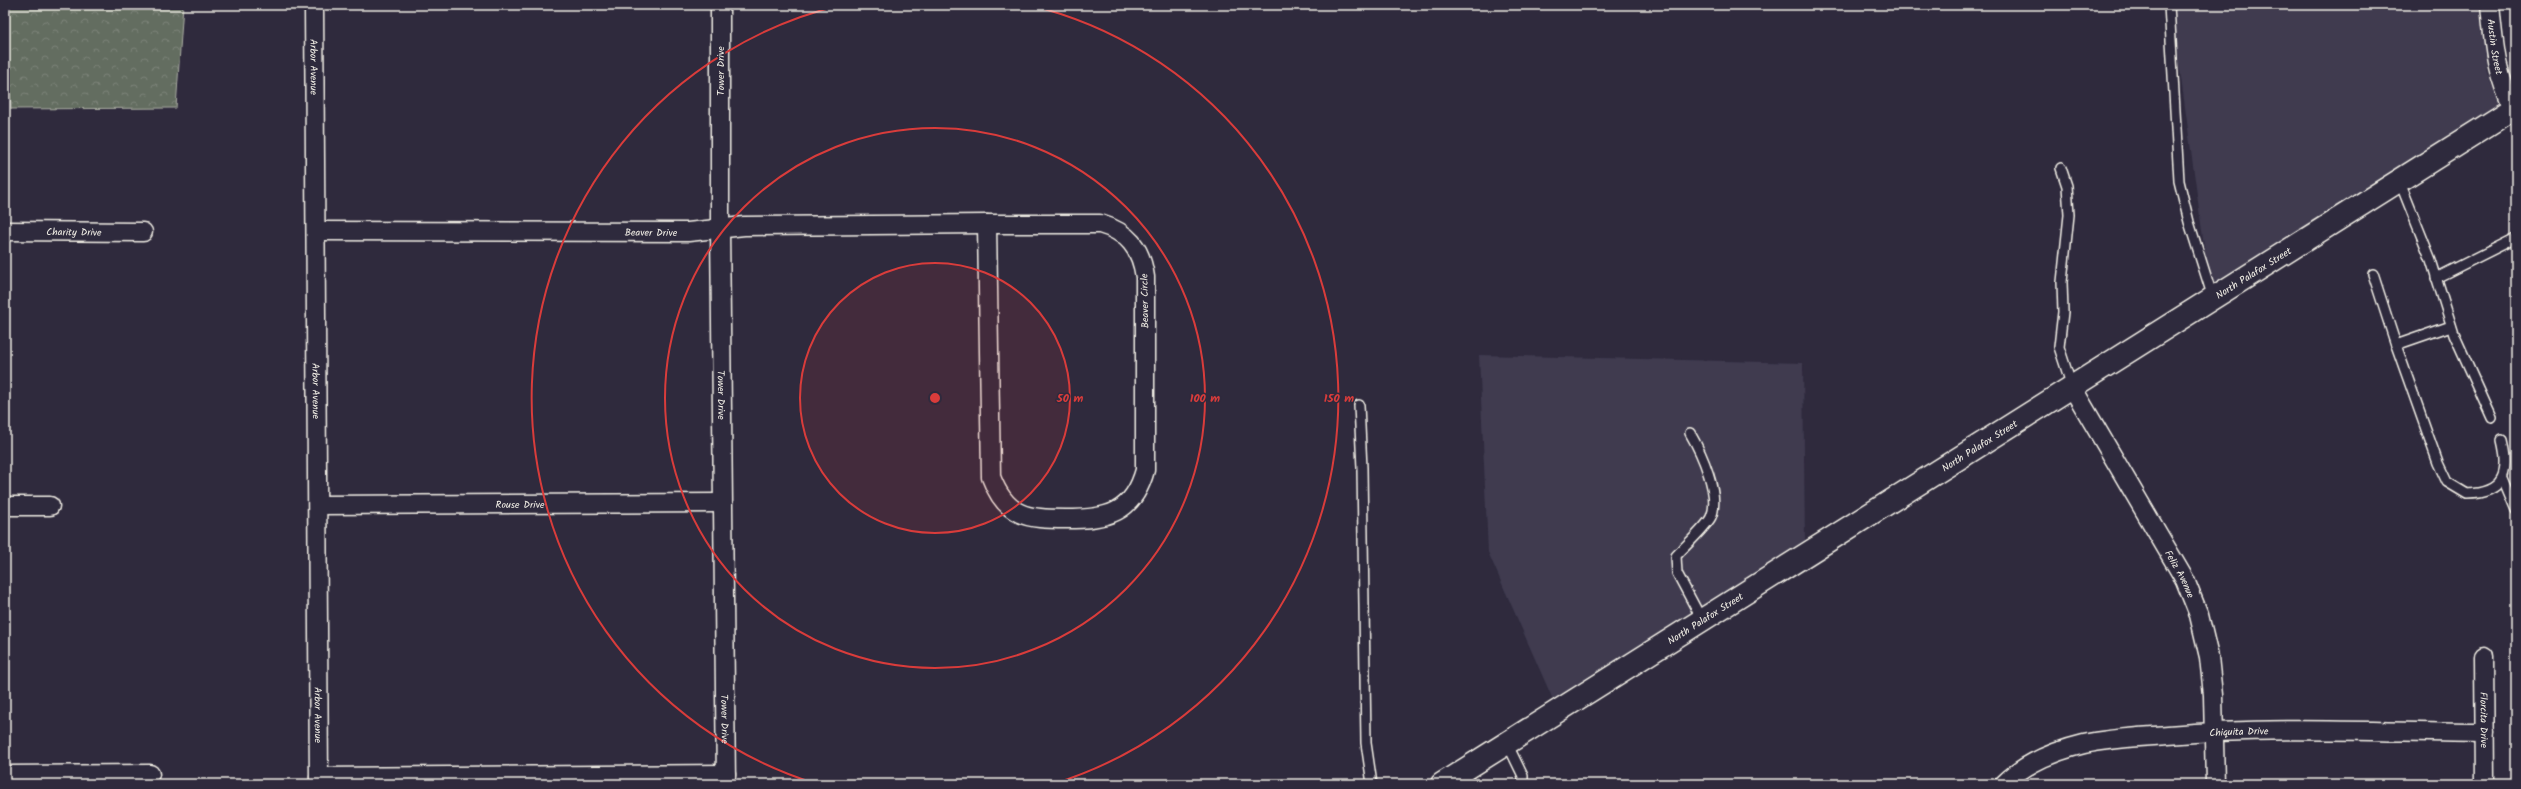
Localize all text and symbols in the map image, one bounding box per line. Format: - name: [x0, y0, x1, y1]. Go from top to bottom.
- street label: Austin Street: [2482, 18, 2507, 77]
- street label: Arbor Avenue: [305, 39, 322, 96]
- street label: Tower Drive: [713, 46, 729, 96]
- street label: Charity Drive: [46, 224, 102, 241]
- street label: Beaver Drive: [625, 225, 678, 241]
- street label: North Palafox Street: [2213, 243, 2295, 303]
- street label: Beaver Circle: [1137, 273, 1153, 328]
- street label: Arbor Avenue: [307, 363, 324, 420]
- street label: Tower Drive: [713, 370, 729, 420]
- text: 50 m: [1056, 389, 1084, 408]
- text: 100 m: [1190, 389, 1220, 408]
- text: 150 m: [1324, 389, 1354, 408]
- centre of rings: [928, 391, 942, 405]
- street label: North Palafox Street: [1939, 416, 2021, 476]
- street label: Rouse Drive: [496, 497, 545, 513]
- street label: Feliz Avenue: [2160, 547, 2199, 601]
- street label: North Palafox Street: [1664, 589, 1747, 649]
- street label: Arbor Avenue: [309, 687, 326, 744]
- street label: Florcita Drive: [2475, 692, 2492, 748]
- street label: Tower Drive: [716, 694, 733, 744]
- street label: Chiquita Drive: [2209, 723, 2269, 741]

